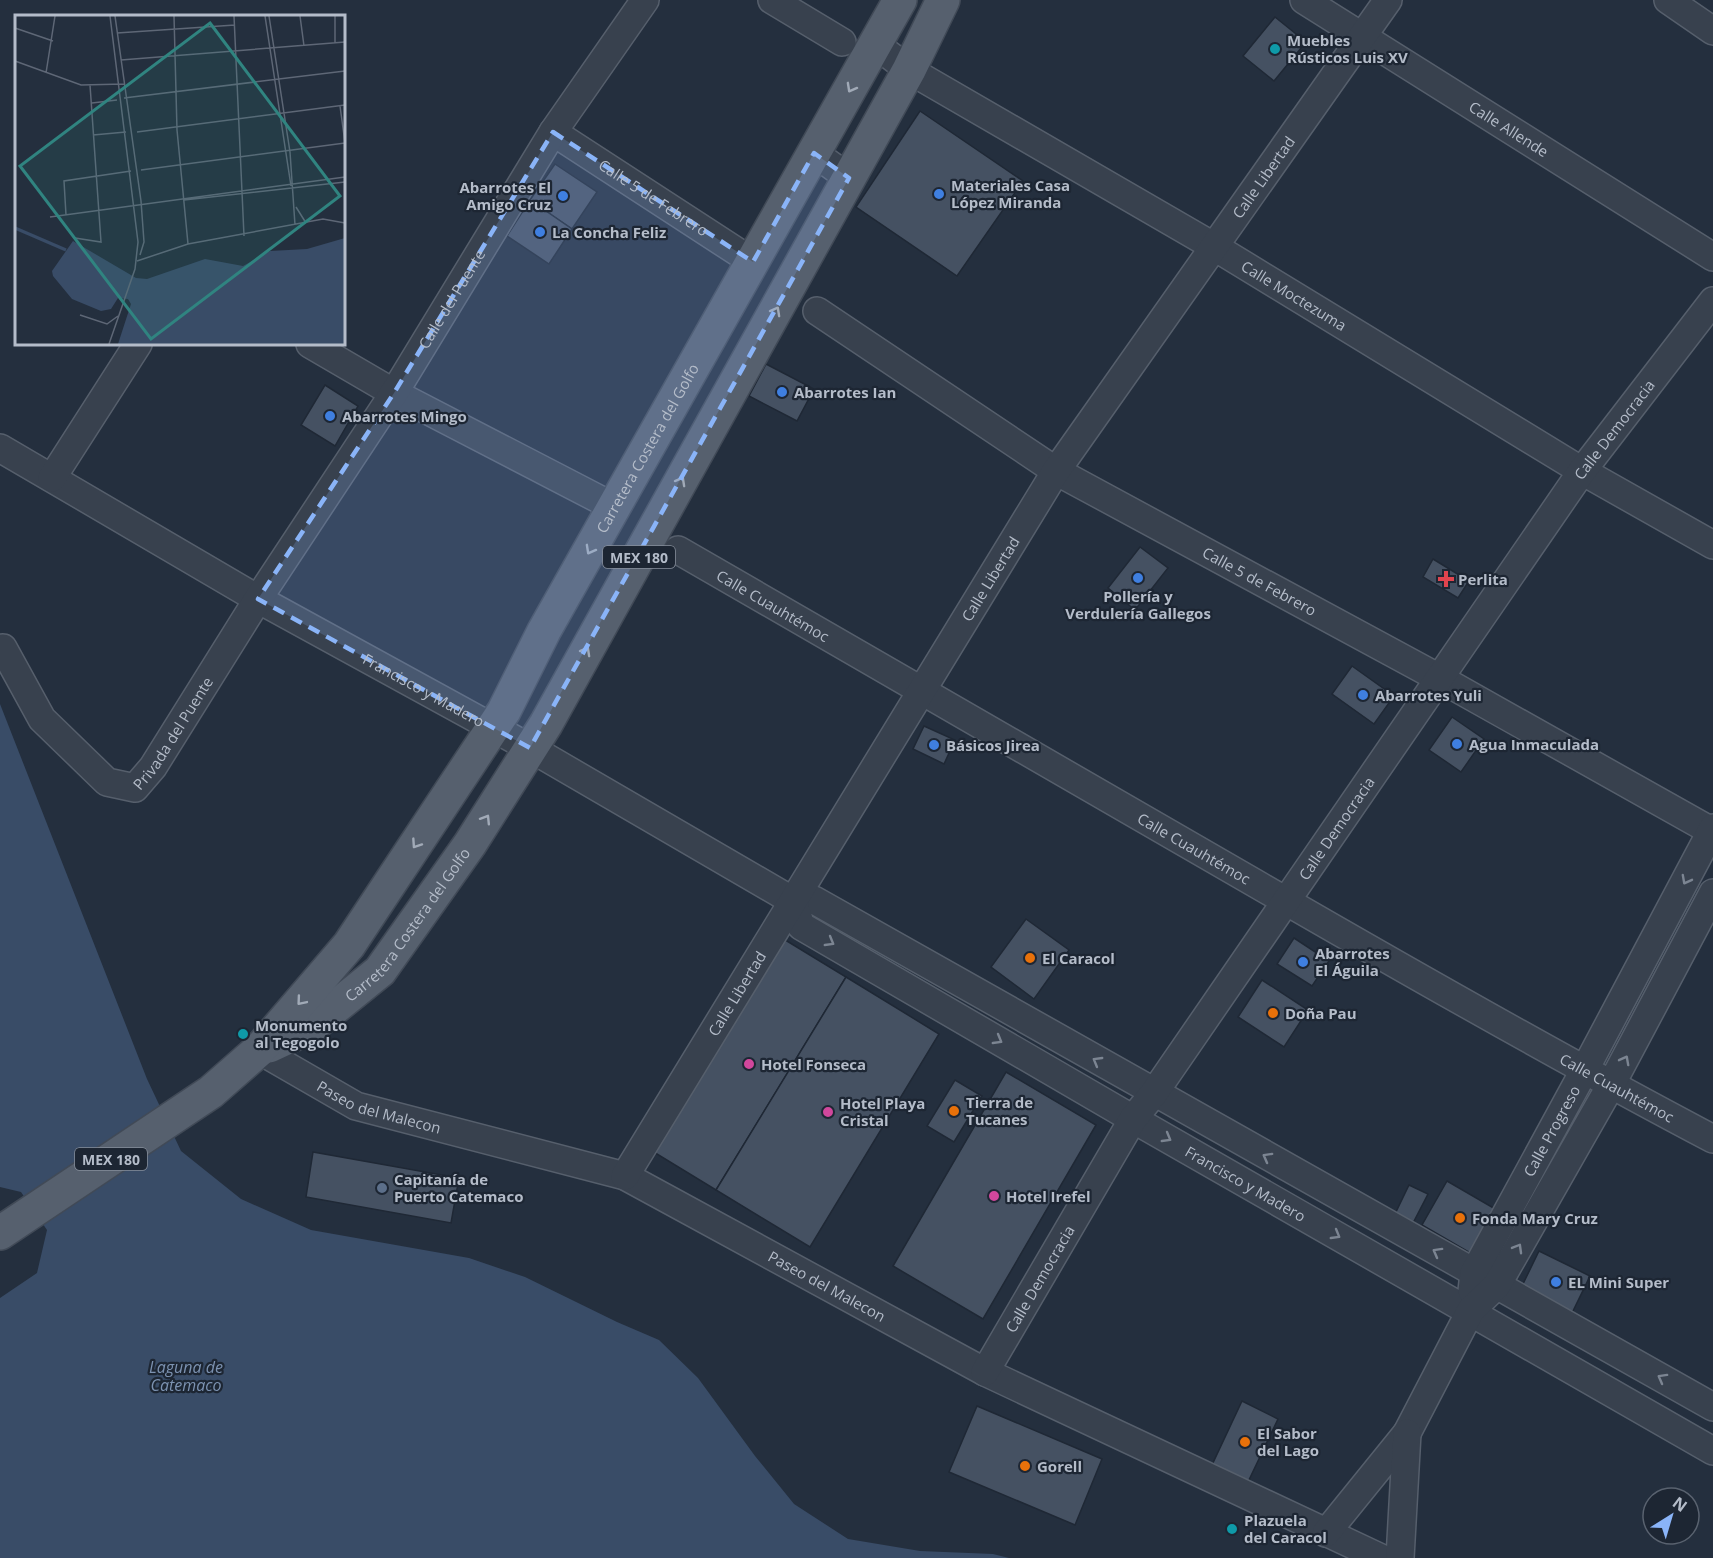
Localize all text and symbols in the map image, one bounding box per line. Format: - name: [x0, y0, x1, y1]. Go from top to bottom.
- inset map: [15, 15, 345, 345]
- place label: Muebles Rústicos Luis XV: [1287, 30, 1408, 67]
- marker: Muebles Rústicos Luis XV: [1268, 42, 1282, 56]
- one-way arrow: [847, 82, 858, 92]
- street label: Calle Allende: [1465, 96, 1552, 161]
- street label: Calle Libertad: [1227, 132, 1299, 222]
- street label: Calle 5 de Febrero: [595, 154, 712, 240]
- place label: Materiales Casa López Miranda: [951, 175, 1070, 212]
- place label: Abarrotes El Amigo Cruz: [459, 177, 551, 214]
- marker: Materiales Casa López Miranda: [932, 187, 946, 201]
- marker: Abarrotes El Amigo Cruz: [556, 189, 570, 203]
- place label: La Concha Feliz: [552, 222, 666, 242]
- marker: La Concha Feliz: [533, 225, 547, 239]
- street label: Calle del Puente: [413, 246, 489, 352]
- street label: Calle Moctezuma: [1238, 256, 1350, 335]
- one-way arrow: [769, 307, 780, 317]
- street label: Carretera Costera del Golfo: [591, 360, 703, 536]
- street label: Calle Democracia: [1569, 375, 1659, 483]
- place label: Abarrotes Ian: [794, 382, 896, 402]
- marker: Abarrotes Ian: [775, 385, 789, 399]
- place label: Abarrotes Mingo: [342, 406, 467, 426]
- marker: Abarrotes Mingo: [323, 409, 337, 423]
- one-way arrow: [674, 477, 685, 487]
- street label: Calle Libertad: [957, 533, 1024, 625]
- street label: Calle 5 de Febrero: [1199, 542, 1320, 620]
- one-way arrow: [586, 544, 597, 554]
- road number: MEX 180: [603, 546, 675, 568]
- street label: Calle Cuauhtémoc: [713, 565, 833, 646]
- place label: Perlita: [1458, 569, 1508, 589]
- marker: Pollería y Verdulería Gallegos: [1131, 571, 1145, 585]
- marker: Perlita: [1439, 572, 1453, 586]
- place label: Pollería y Verdulería Gallegos: [1065, 586, 1211, 623]
- one-way arrow: [579, 647, 590, 658]
- street label: Francisco y Madero: [359, 648, 488, 731]
- street label: Privada del Puente: [128, 673, 217, 794]
- place label: Abarrotes Yuli: [1375, 685, 1482, 705]
- marker: Abarrotes Yuli: [1356, 688, 1370, 702]
- place label: Agua Inmaculada: [1469, 734, 1599, 754]
- place label: Básicos Jirea: [946, 735, 1040, 755]
- marker: Agua Inmaculada: [1450, 737, 1464, 751]
- marker: Básicos Jirea: [927, 738, 941, 752]
- street label: Calle Democracia: [1294, 773, 1379, 884]
- street label: Calle Cuauhtémoc: [1134, 808, 1254, 888]
- one-way arrow: [479, 815, 491, 825]
- one-way arrow: [412, 837, 423, 848]
- street label: Carretera Costera del Golfo: [340, 844, 474, 1006]
- one-way arrow: [1682, 873, 1693, 884]
- one-way arrow: [824, 935, 834, 947]
- place label: Abarrotes El Águila: [1315, 943, 1390, 980]
- street label: Calle Libertad: [703, 947, 770, 1040]
- place label: El Caracol: [1042, 948, 1115, 968]
- marker: El Caracol: [1023, 951, 1037, 965]
- marker: Abarrotes El Águila: [1296, 955, 1310, 969]
- one-way arrow: [297, 994, 308, 1005]
- place label: Doña Pau: [1285, 1003, 1357, 1023]
- marker: Doña Pau: [1266, 1006, 1280, 1020]
- place label: Monumento al Tegogolo: [255, 1015, 347, 1052]
- marker: Monumento al Tegogolo: [236, 1027, 250, 1041]
- one-way arrow: [992, 1033, 1002, 1045]
- street label: Calle Cuauhtémoc: [1556, 1048, 1678, 1127]
- place label: Hotel Fonseca: [761, 1054, 866, 1074]
- one-way arrow: [1618, 1055, 1629, 1066]
- marker: Hotel Fonseca: [742, 1057, 756, 1071]
- one-way arrow: [1093, 1057, 1103, 1068]
- street label: Paseo del Malecon: [313, 1076, 443, 1138]
- street label: Calle Progreso: [1519, 1082, 1584, 1180]
- place label: Tierra de Tucanes: [966, 1092, 1033, 1129]
- place label: Hotel Playa Cristal: [840, 1093, 925, 1130]
- marker: Tierra de Tucanes: [947, 1104, 961, 1118]
- marker: Hotel Playa Cristal: [821, 1105, 835, 1119]
- one-way arrow: [1161, 1131, 1171, 1142]
- street label: Francisco y Madero: [1182, 1141, 1309, 1226]
- road number: MEX 180: [75, 1148, 147, 1170]
- one-way arrow: [1263, 1153, 1273, 1164]
- place label: Capitanía de Puerto Catemaco: [394, 1169, 523, 1206]
- marker: Capitanía de Puerto Catemaco: [375, 1181, 389, 1195]
- place label: Hotel Irefel: [1006, 1186, 1091, 1206]
- marker: Hotel Irefel: [987, 1189, 1001, 1203]
- place label: Fonda Mary Cruz: [1472, 1208, 1598, 1228]
- marker: Fonda Mary Cruz: [1453, 1211, 1467, 1225]
- street label: Calle Democracia: [1000, 1222, 1079, 1336]
- one-way arrow: [1330, 1227, 1341, 1239]
- one-way arrow: [1511, 1243, 1522, 1254]
- street label: Paseo del Malecon: [765, 1246, 889, 1326]
- one-way arrow: [1433, 1248, 1443, 1259]
- place label: EL Mini Super: [1568, 1272, 1669, 1292]
- marker: EL Mini Super: [1549, 1275, 1563, 1289]
- water label: Laguna de Catemaco: [149, 1356, 223, 1396]
- one-way arrow: [1658, 1374, 1668, 1385]
- place label: El Sabor del Lago: [1257, 1423, 1319, 1460]
- marker: El Sabor del Lago: [1238, 1435, 1252, 1449]
- place label: Gorell: [1037, 1456, 1082, 1476]
- marker: Gorell: [1018, 1459, 1032, 1473]
- north arrow: [1641, 1486, 1701, 1546]
- text: N: [1668, 1491, 1692, 1517]
- place label: Plazuela del Caracol: [1244, 1510, 1327, 1547]
- marker: Plazuela del Caracol: [1225, 1522, 1239, 1536]

